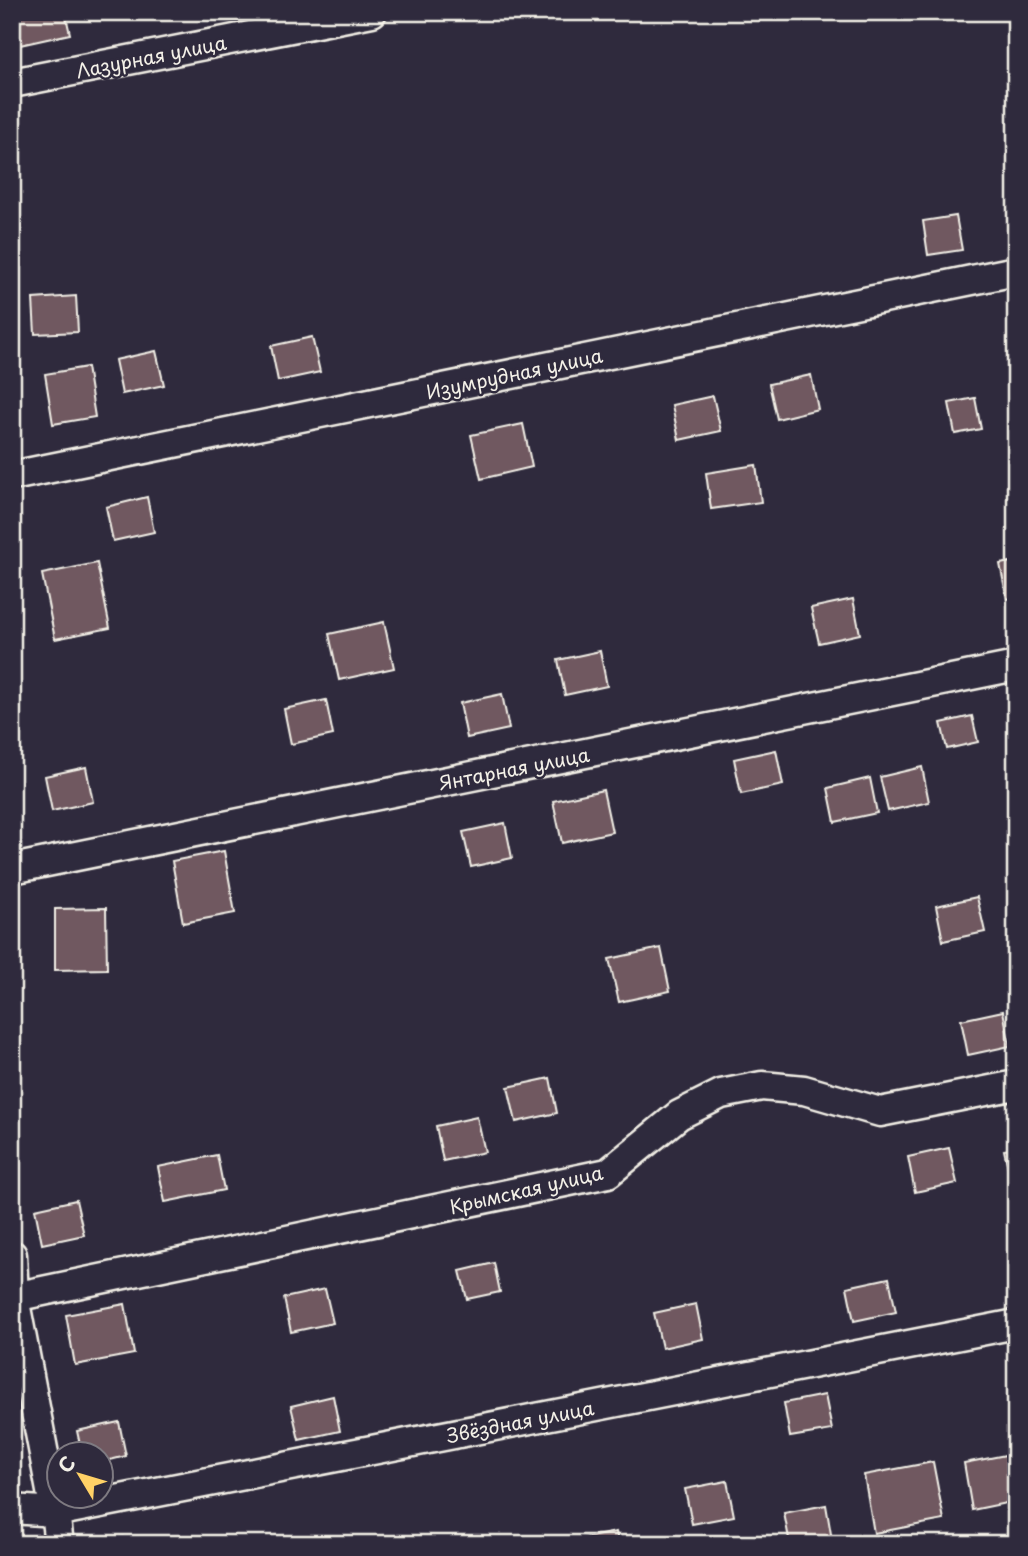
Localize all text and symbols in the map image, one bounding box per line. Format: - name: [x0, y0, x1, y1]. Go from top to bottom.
- street label: Лазурная улица: [73, 28, 229, 84]
- street label: Изумрудная улица: [423, 341, 605, 405]
- street label: Янтарная улица: [436, 740, 592, 796]
- street label: Крымская улица: [446, 1158, 606, 1220]
- street label: Звёздная улица: [444, 1393, 596, 1449]
- north arrow: [46, 1440, 116, 1510]
- text: С: [50, 1450, 81, 1478]

